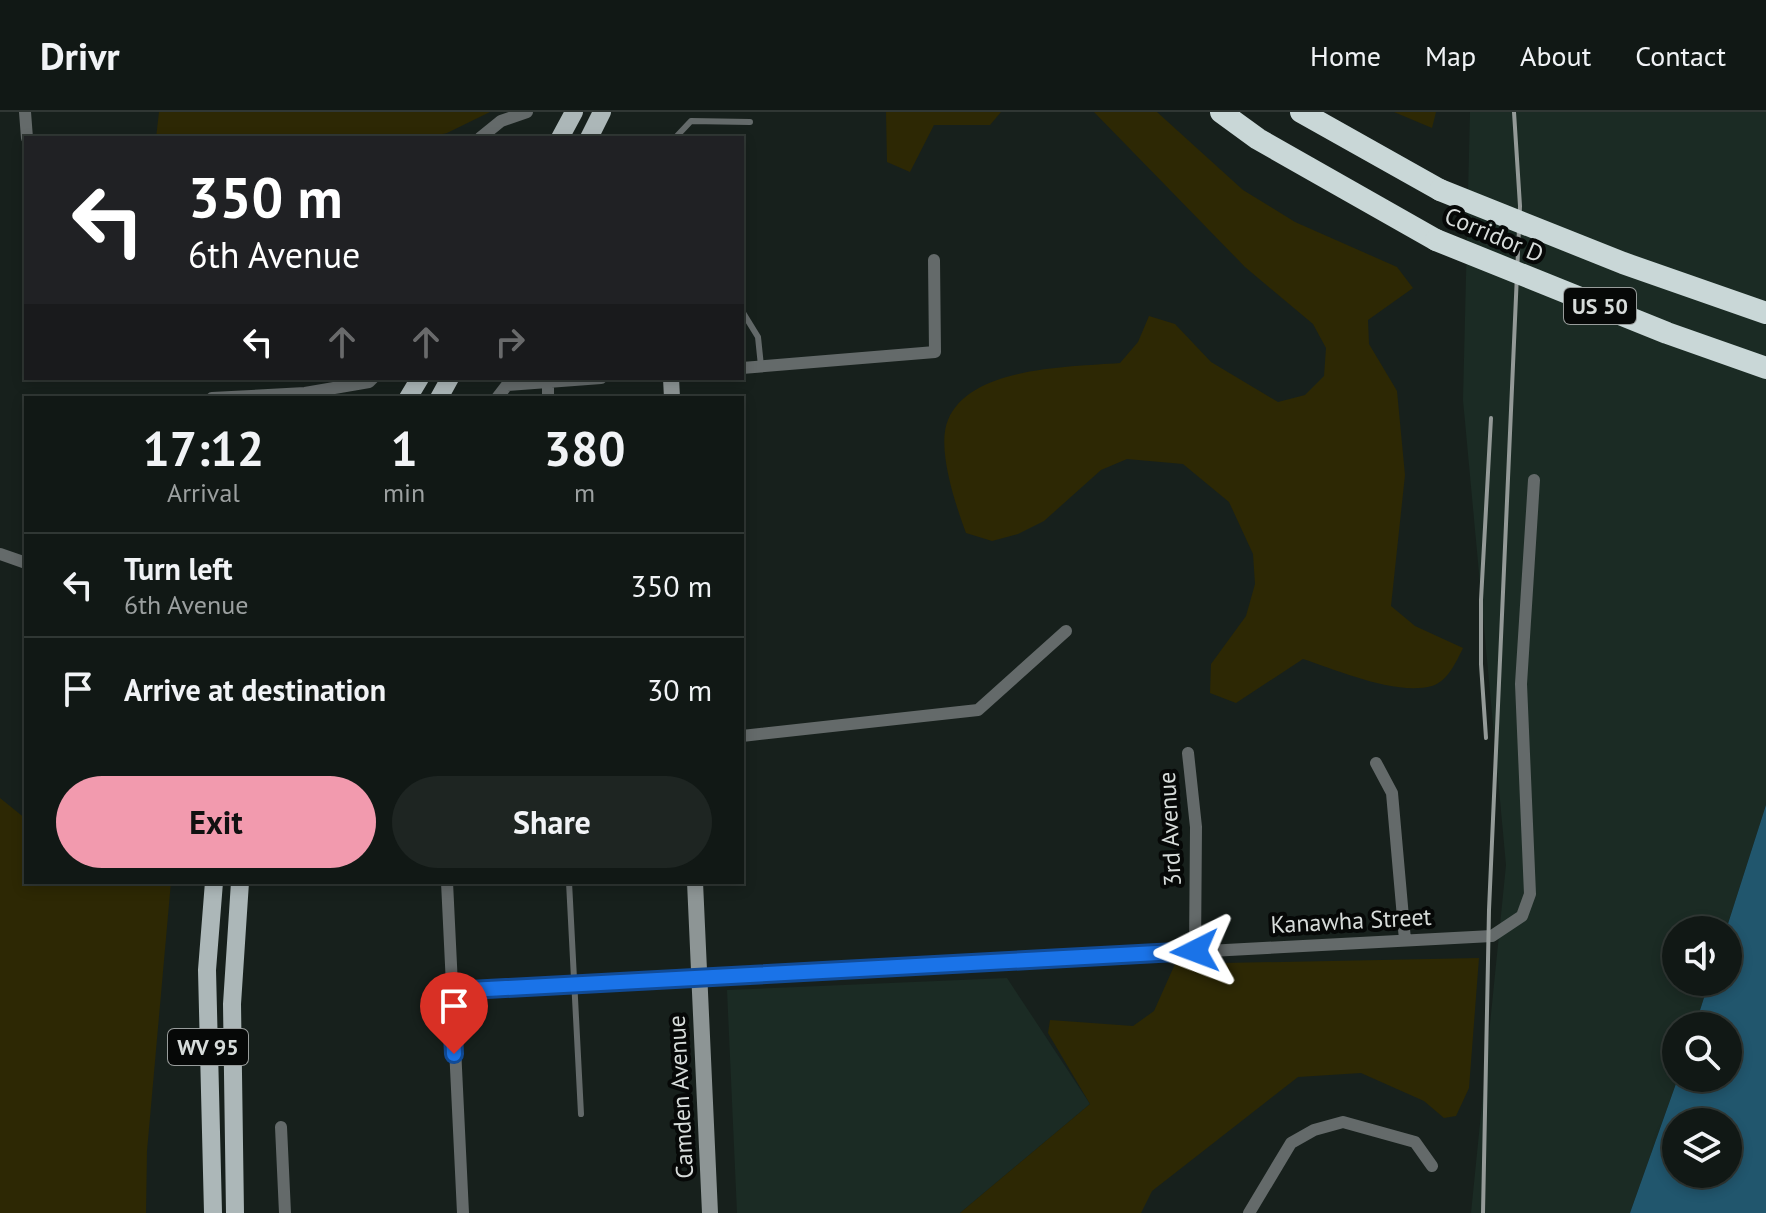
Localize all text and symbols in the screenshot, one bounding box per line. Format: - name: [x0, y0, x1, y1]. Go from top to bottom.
- text: Drivr: [40, 31, 120, 80]
- text: Home: [1310, 37, 1381, 74]
- text: Map: [1425, 37, 1476, 74]
- text: About: [1520, 37, 1591, 74]
- text: Contact: [1635, 37, 1726, 74]
- text: 350 m: [188, 161, 343, 233]
- icon: left: [56, 168, 160, 272]
- street label: Corridor D: [1440, 200, 1548, 269]
- text: 6th Avenue: [188, 231, 360, 278]
- road number: US 50: [1564, 288, 1636, 324]
- icon: left: [236, 320, 280, 364]
- icon: ahead: [320, 320, 364, 364]
- icon: ahead: [404, 320, 448, 364]
- icon: right: [488, 320, 532, 364]
- text: 17:12: [143, 417, 264, 479]
- text: 1: [390, 417, 418, 479]
- text: 380: [544, 417, 625, 479]
- text: Arrival: [167, 476, 240, 509]
- text: min: [383, 476, 425, 509]
- text: m: [574, 476, 595, 509]
- text: Turn left: [124, 549, 232, 588]
- icon: left: [56, 563, 100, 607]
- text: 350 m: [631, 566, 712, 605]
- text: 6th Avenue: [124, 588, 249, 621]
- icon: arrive: [56, 667, 100, 711]
- text: Arrive at destination: [124, 670, 386, 709]
- text: 30 m: [647, 670, 712, 709]
- street label: 3rd Avenue: [1151, 771, 1188, 887]
- button: Exit: [56, 776, 376, 868]
- button: Share: [392, 776, 712, 868]
- street label: Kanawha Street: [1270, 901, 1432, 940]
- position arrow: [1153, 909, 1237, 993]
- map controls: [1662, 916, 1742, 1188]
- button: sound: [1662, 916, 1742, 996]
- pin: [420, 972, 488, 1054]
- icon: arrive: [432, 984, 476, 1028]
- button: search: [1662, 1012, 1742, 1092]
- street label: Camden Avenue: [661, 1015, 700, 1179]
- road number: WV 95: [168, 1029, 248, 1065]
- button: layers: [1662, 1108, 1742, 1188]

